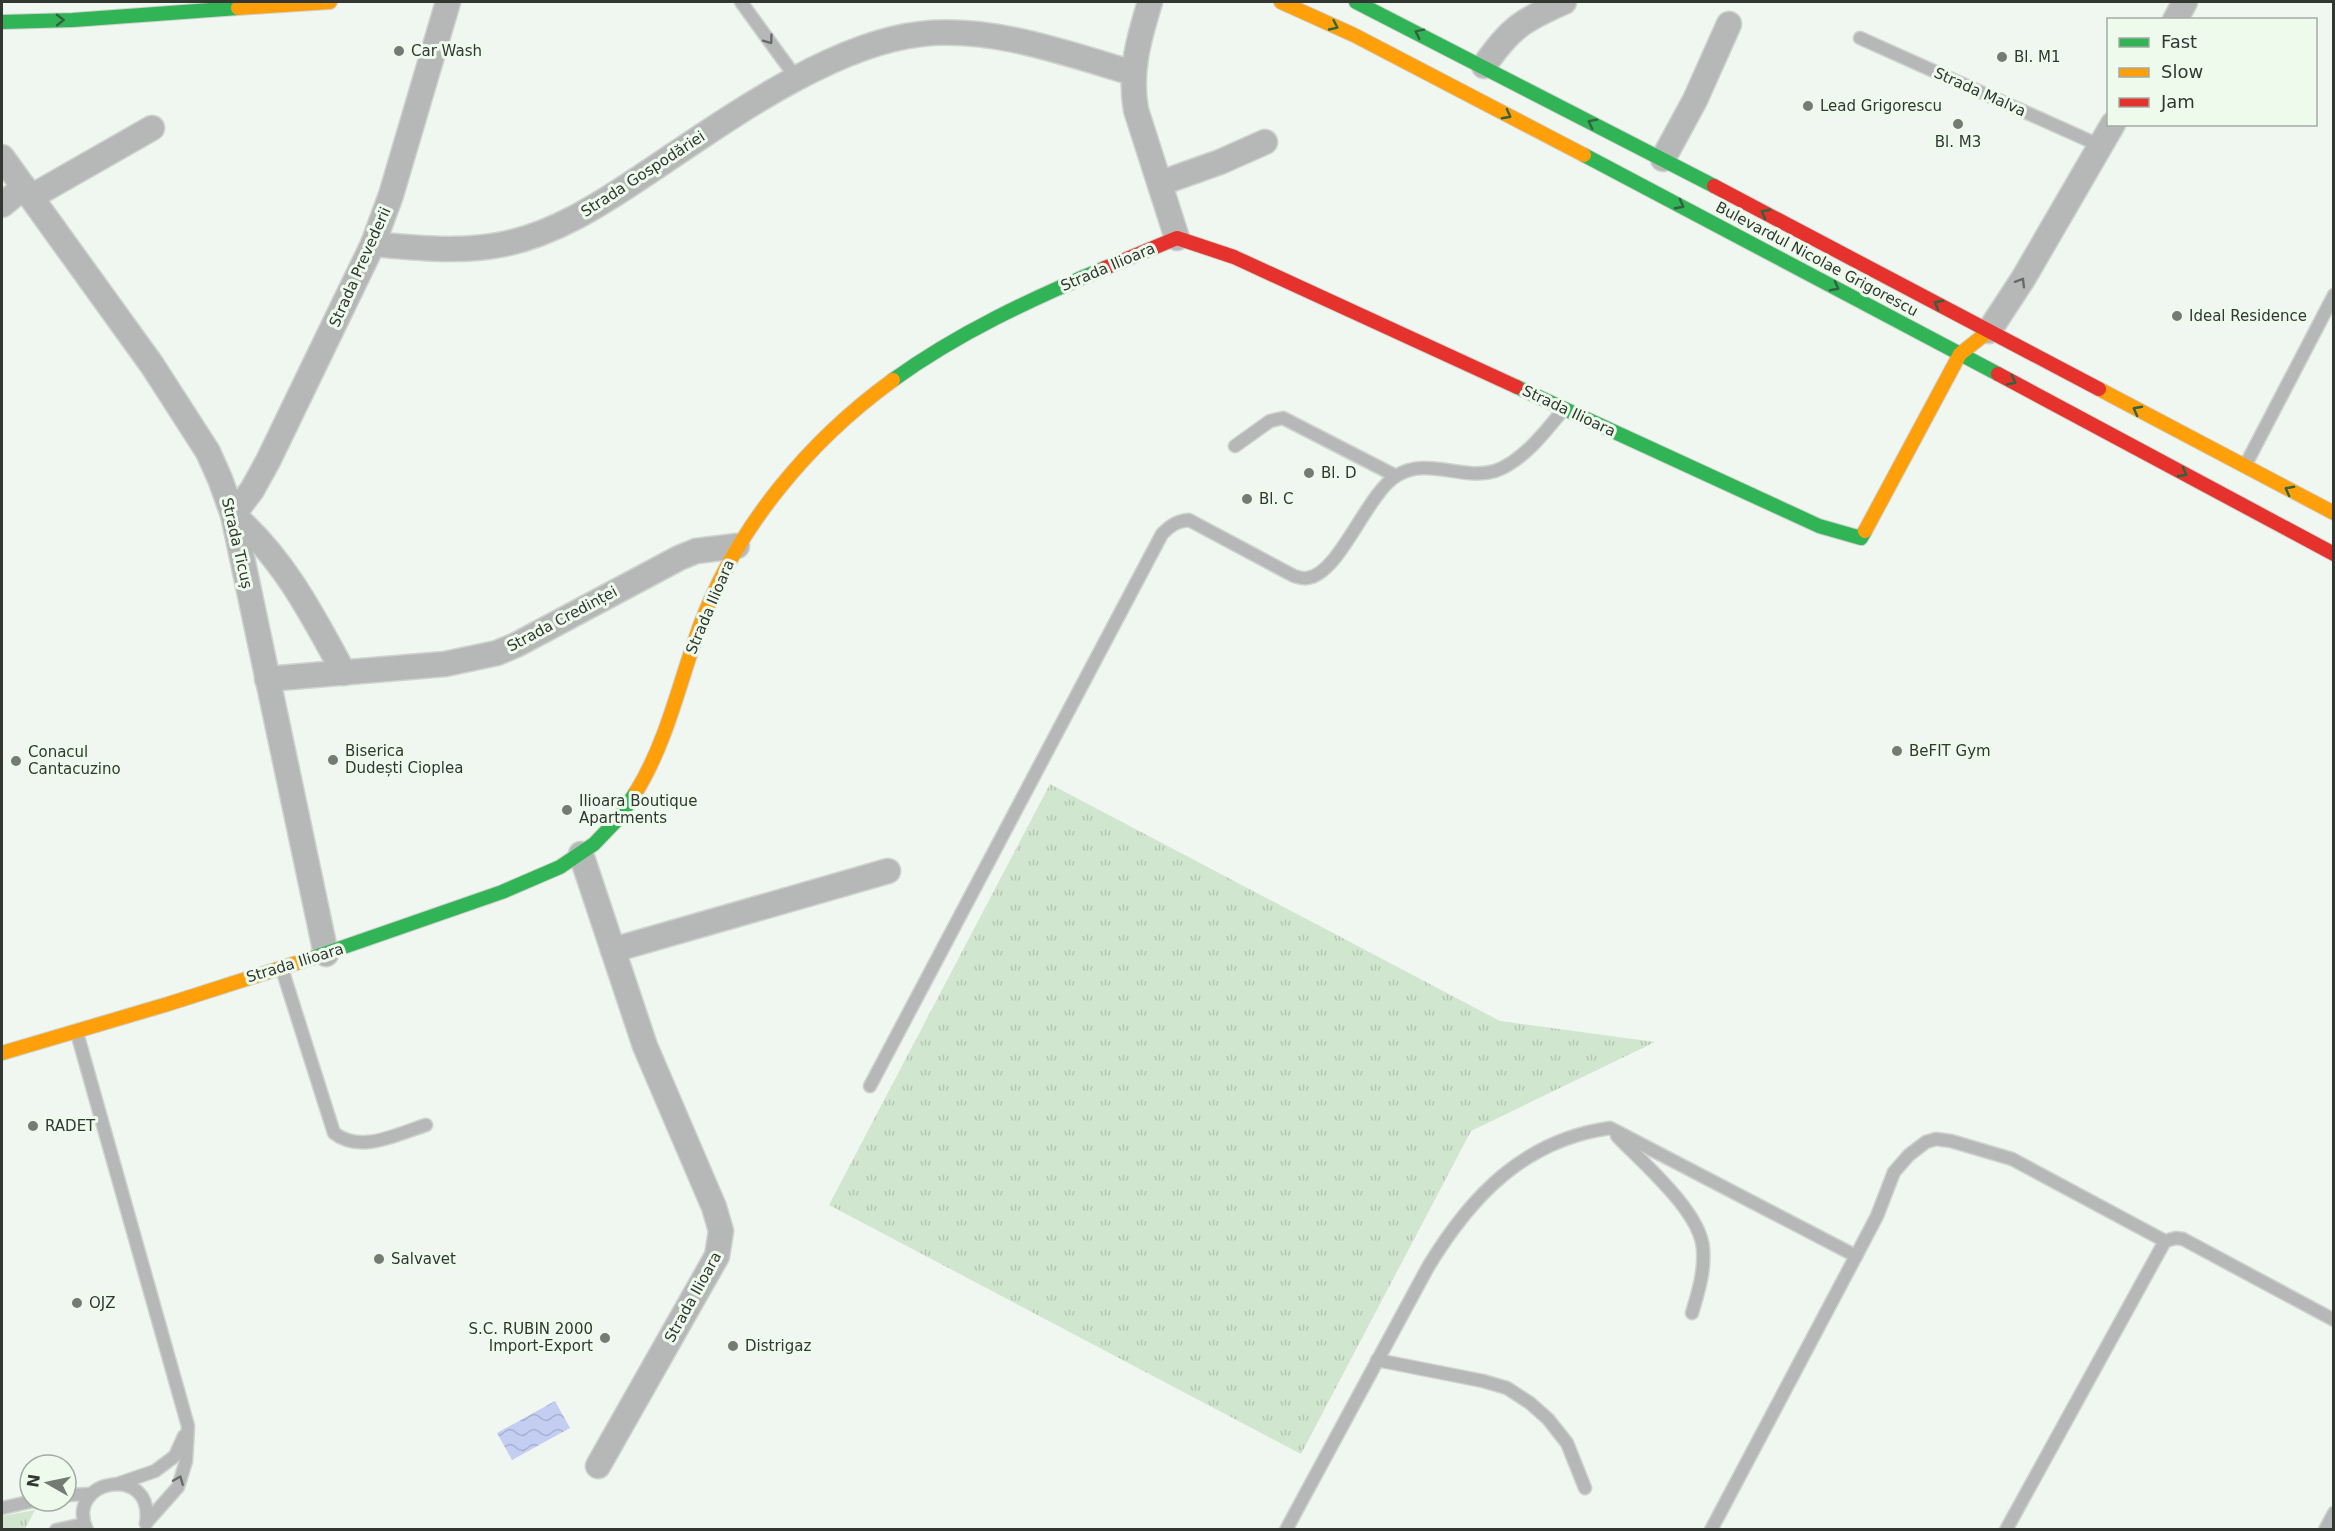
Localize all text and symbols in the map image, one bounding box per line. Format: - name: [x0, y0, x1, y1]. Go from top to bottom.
- one-way arrow: [55, 14, 64, 27]
- one-way arrow: [1327, 18, 1338, 30]
- legend: [2107, 18, 2317, 126]
- one-way arrow: [1415, 28, 1426, 40]
- text: Fast: [2161, 31, 2197, 52]
- one-way arrow: [762, 34, 773, 45]
- place label: Car Wash: [411, 42, 482, 60]
- marker: Car Wash: [392, 44, 406, 58]
- place label: Bl. M1: [2014, 48, 2060, 66]
- marker: Bl. M1: [1995, 50, 2009, 64]
- text: Slow: [2161, 61, 2203, 82]
- street label: Strada Malva: [1931, 64, 2029, 120]
- text: Jam: [2160, 91, 2195, 112]
- place label: Lead Grigorescu: [1820, 97, 1942, 115]
- marker: Lead Grigorescu: [1801, 99, 1815, 113]
- one-way arrow: [1501, 108, 1512, 119]
- marker: Bl. M3: [1951, 117, 1965, 131]
- one-way arrow: [1588, 118, 1599, 130]
- street label: Strada Gospodăriei: [578, 127, 708, 221]
- place label: Bl. M3: [1935, 133, 1981, 151]
- one-way arrow: [1674, 198, 1685, 210]
- street label: Bulevardul Nicolae Grigorescu: [1713, 198, 1921, 320]
- street label: Strada Prevederii: [325, 204, 395, 330]
- one-way arrow: [1761, 209, 1771, 220]
- street label: Strada Ilioara: [1058, 239, 1158, 295]
- one-way arrow: [2013, 278, 2025, 288]
- one-way arrow: [1828, 280, 1839, 291]
- one-way arrow: [1933, 300, 1944, 311]
- place label: Ideal Residence: [2189, 307, 2307, 325]
- marker: Ideal Residence: [2170, 309, 2184, 323]
- one-way arrow: [2005, 373, 2016, 385]
- street label: Strada Ilioara: [1520, 382, 1618, 440]
- one-way arrow: [2133, 405, 2144, 417]
- place label: Bl. D: [1321, 464, 1357, 482]
- marker: Bl. D: [1302, 466, 1316, 480]
- one-way arrow: [2177, 466, 2188, 477]
- one-way arrow: [2285, 486, 2295, 497]
- place label: Bl. C: [1259, 490, 1293, 508]
- marker: Bl. C: [1240, 492, 1254, 506]
- street label: Strada Ticuș: [218, 496, 256, 590]
- street label: Strada Ilioara: [682, 557, 738, 657]
- street label: Strada Credinței: [504, 582, 620, 656]
- place label: Biserica Dudești Cioplea: [345, 742, 463, 777]
- place label: BeFIT Gym: [1909, 742, 1991, 760]
- place label: Conacul Cantacuzino: [28, 743, 121, 778]
- marker: BeFIT Gym: [1890, 744, 1904, 758]
- marker: Biserica Dudești Cioplea: [326, 753, 340, 767]
- marker: Conacul Cantacuzino: [9, 754, 23, 768]
- place label: Ilioara Boutique Apartments: [579, 792, 698, 827]
- marker: Ilioara Boutique Apartments: [560, 803, 574, 817]
- street label: Strada Ilioara: [244, 940, 346, 986]
- place label: RADET: [45, 1117, 96, 1135]
- marker: RADET: [26, 1119, 40, 1133]
- street label: Strada Ilioara: [661, 1249, 725, 1345]
- place label: Salvavet: [391, 1250, 456, 1268]
- marker: Salvavet: [372, 1252, 386, 1266]
- place label: OJZ: [89, 1294, 116, 1312]
- marker: OJZ: [70, 1296, 84, 1310]
- place label: S.C. RUBIN 2000 Import-Export: [468, 1320, 593, 1355]
- marker: S.C. RUBIN 2000 Import-Export: [598, 1331, 612, 1345]
- place label: Distrigaz: [745, 1337, 811, 1355]
- marker: Distrigaz: [726, 1339, 740, 1353]
- north arrow: [18, 1453, 78, 1513]
- text: N: [23, 1473, 44, 1489]
- one-way arrow: [172, 1475, 184, 1486]

